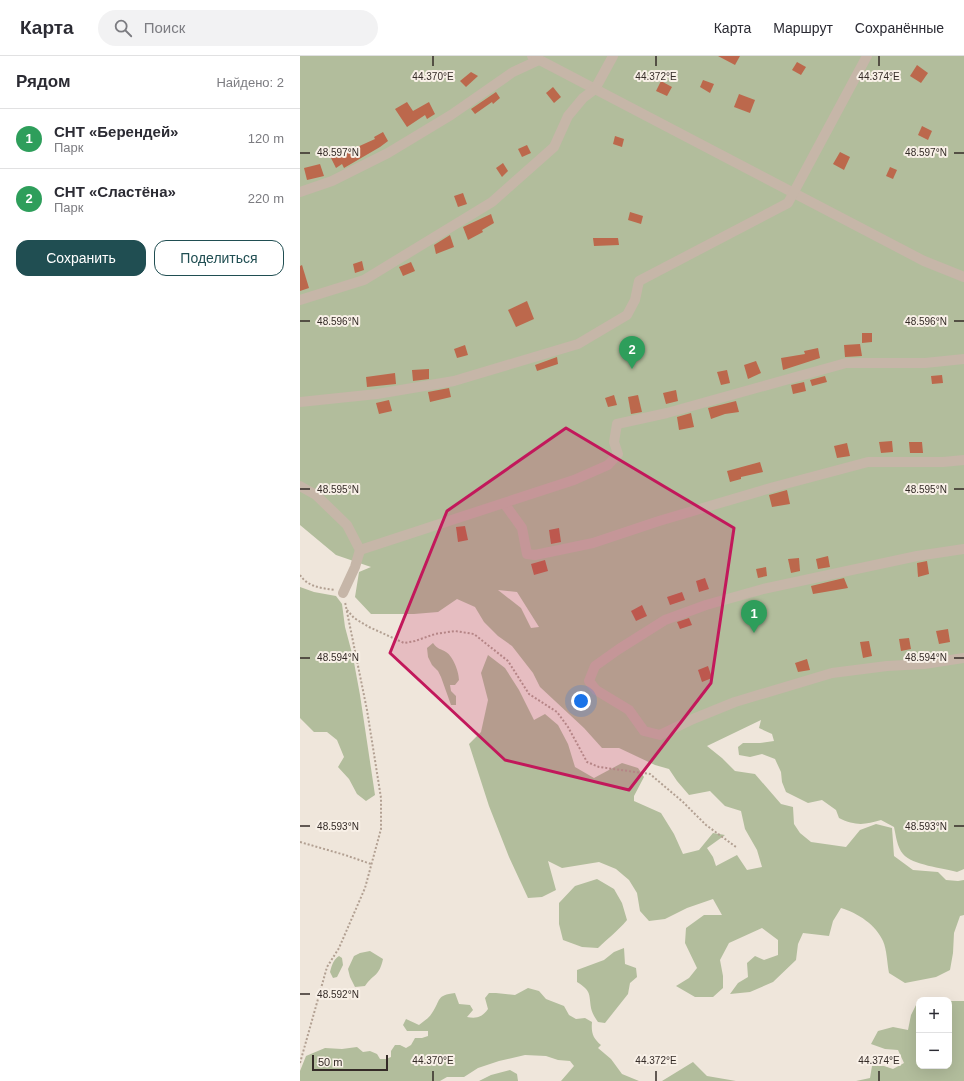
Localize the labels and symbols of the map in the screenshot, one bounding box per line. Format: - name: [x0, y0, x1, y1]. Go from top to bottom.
- text: 44.370°E: [412, 71, 454, 82]
- text: 44.372°E: [635, 71, 677, 82]
- text: 44.374°E: [858, 71, 900, 82]
- text: 48.597°N: [317, 147, 359, 158]
- text: 48.597°N: [905, 147, 947, 158]
- text: 48.596°N: [317, 316, 359, 327]
- text: 48.596°N: [905, 316, 947, 327]
- pin: 2: [619, 336, 645, 369]
- text: 48.595°N: [317, 484, 359, 495]
- text: 48.595°N: [905, 484, 947, 495]
- pin: 1: [741, 600, 767, 633]
- text: 48.594°N: [317, 652, 359, 663]
- text: 48.594°N: [905, 652, 947, 663]
- your location: [571, 691, 591, 711]
- text: 48.593°N: [317, 821, 359, 832]
- text: 48.593°N: [905, 821, 947, 832]
- text: 48.592°N: [317, 989, 359, 1000]
- scale bar: [312, 1053, 388, 1072]
- text: 44.370°E: [412, 1055, 454, 1066]
- text: 44.372°E: [635, 1055, 677, 1066]
- text: 44.374°E: [858, 1055, 900, 1066]

